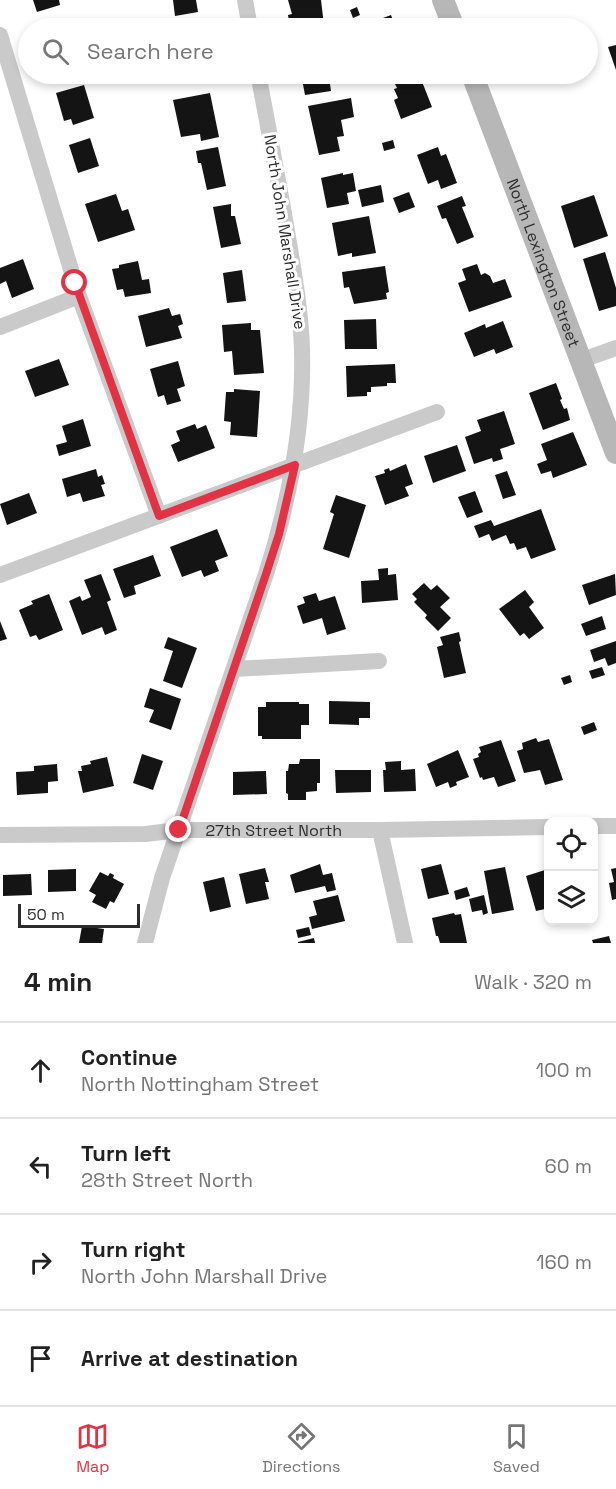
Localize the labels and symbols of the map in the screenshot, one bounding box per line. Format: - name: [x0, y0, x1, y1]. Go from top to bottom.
- street label: North John Marshall Drive: [259, 133, 311, 331]
- street label: North Lexington Street: [502, 175, 585, 350]
- route start: [61, 269, 87, 295]
- route end: [165, 816, 191, 842]
- street label: 27th Street North: [205, 820, 342, 841]
- scale bar: [18, 901, 140, 928]

